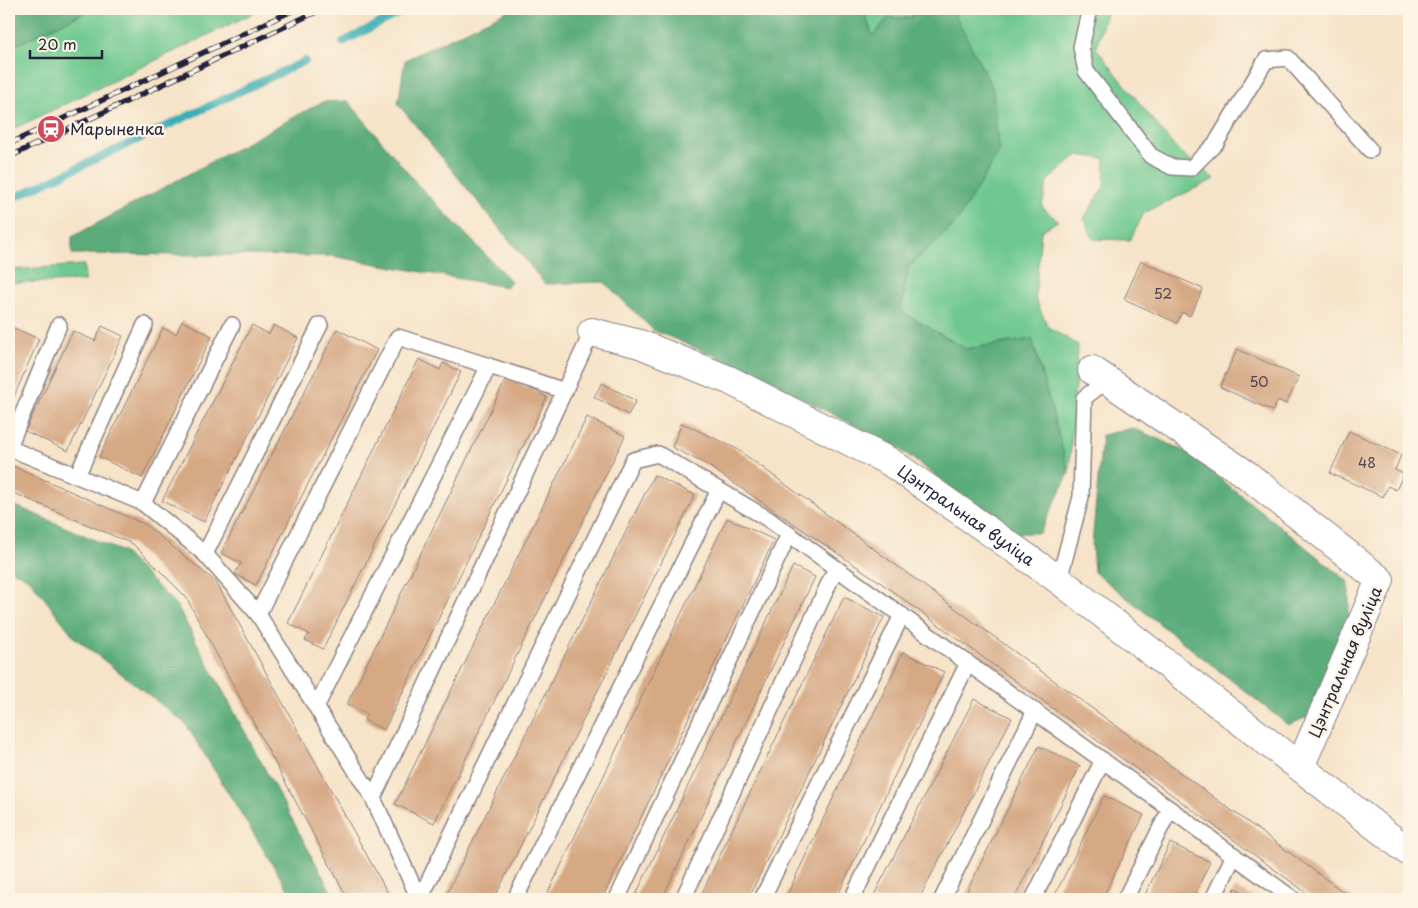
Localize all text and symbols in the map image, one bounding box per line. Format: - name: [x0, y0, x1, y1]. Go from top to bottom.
- scale bar: [30, 28, 102, 60]
- text: 20 m: [38, 32, 77, 55]
- station icon: Марыненка: [36, 114, 66, 144]
- place label: Марыненка: [70, 116, 164, 140]
- house number: 52: [1154, 283, 1172, 304]
- house number: 50: [1249, 371, 1269, 392]
- house number: 48: [1358, 452, 1376, 473]
- street label: Цэнтральная вуліца: [893, 458, 1040, 571]
- street label: Цэнтральная вуліца: [1301, 582, 1387, 741]

